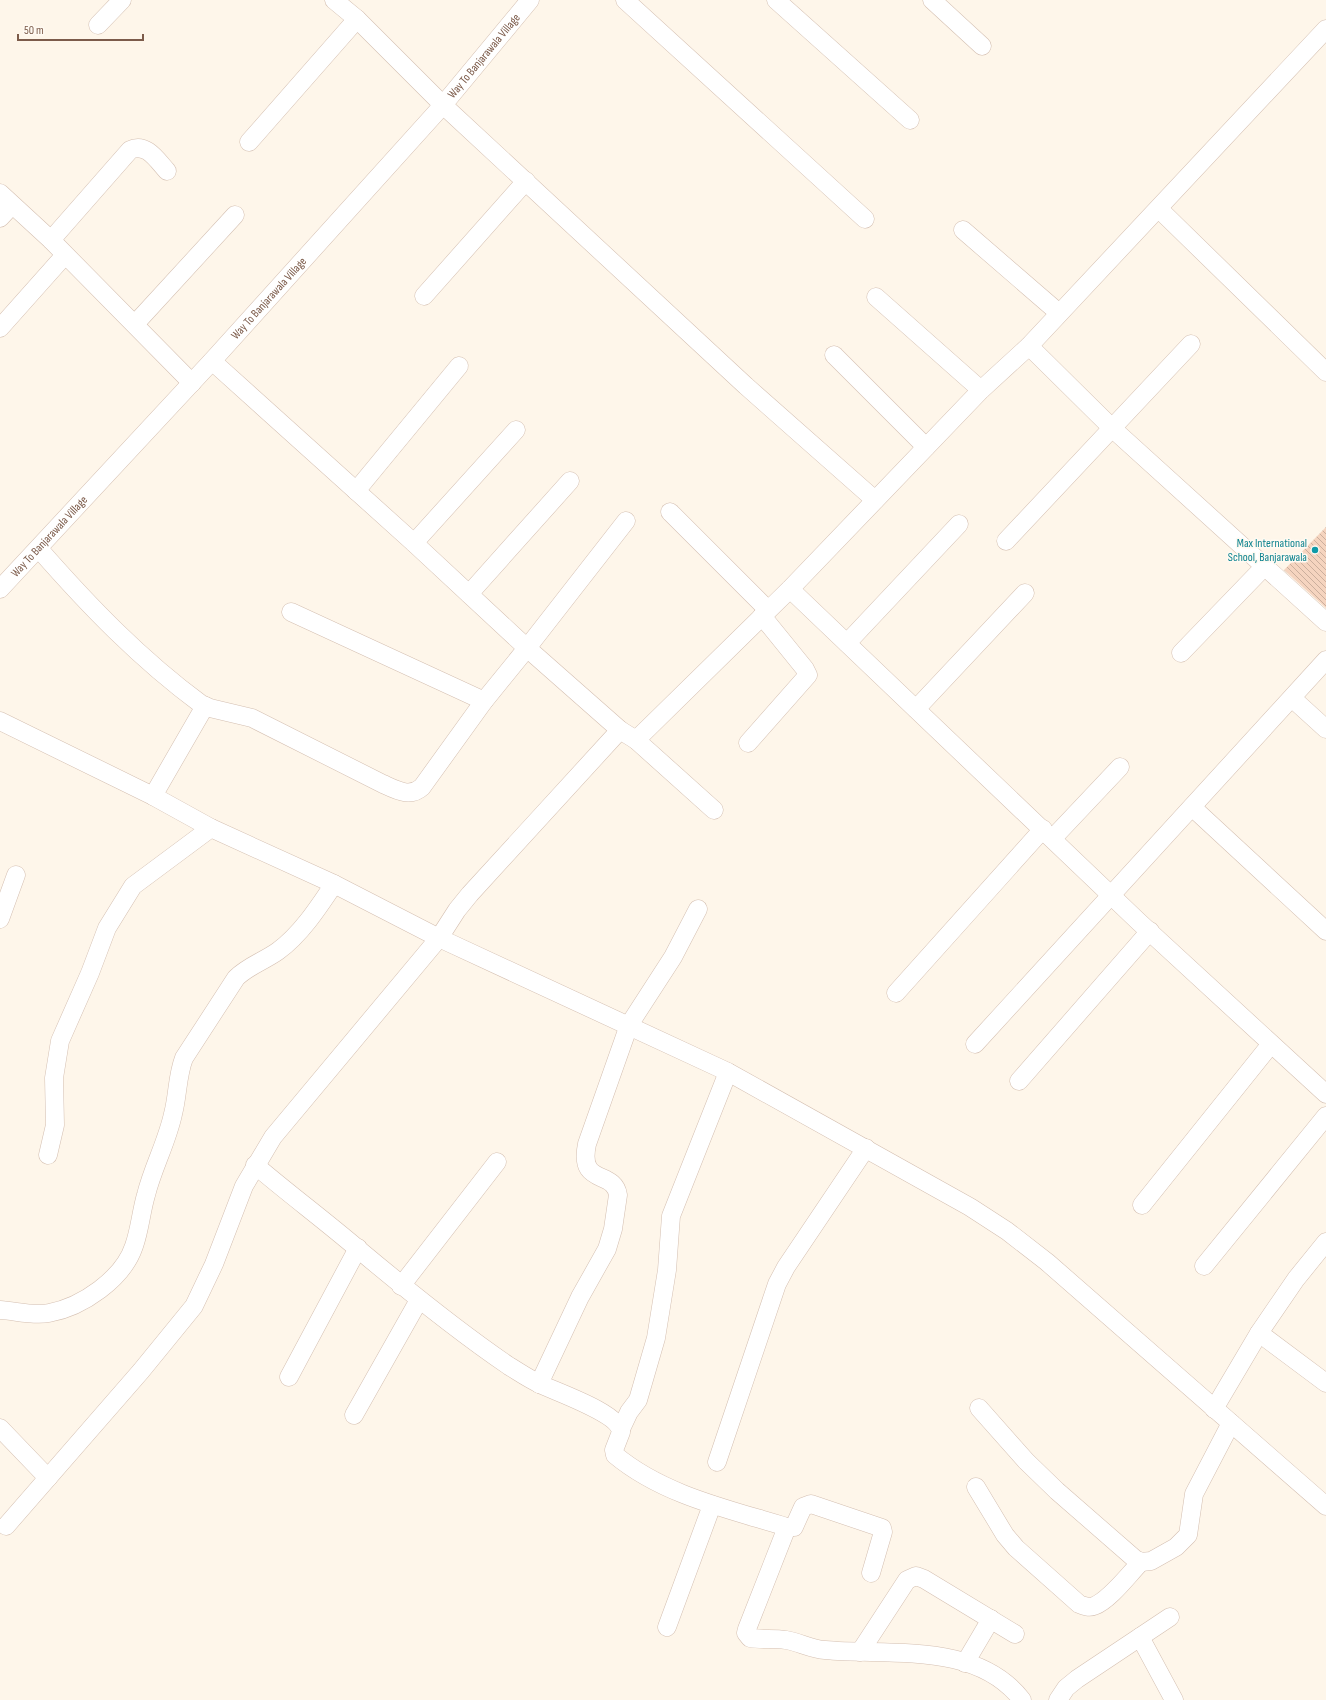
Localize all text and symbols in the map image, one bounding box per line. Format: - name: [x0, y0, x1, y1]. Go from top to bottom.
- street label: Way To Banjarawala Village: [444, 10, 523, 101]
- scale bar: [18, 16, 143, 42]
- text: 50 m: [24, 23, 44, 38]
- street label: Way To Banjarawala Village: [228, 254, 310, 342]
- street label: Way To Banjarawala Village: [8, 492, 91, 580]
- place label: Max International School, Banjarawala: [1228, 536, 1307, 565]
- marker: Max International School, Banjarawala: [1310, 545, 1320, 555]

